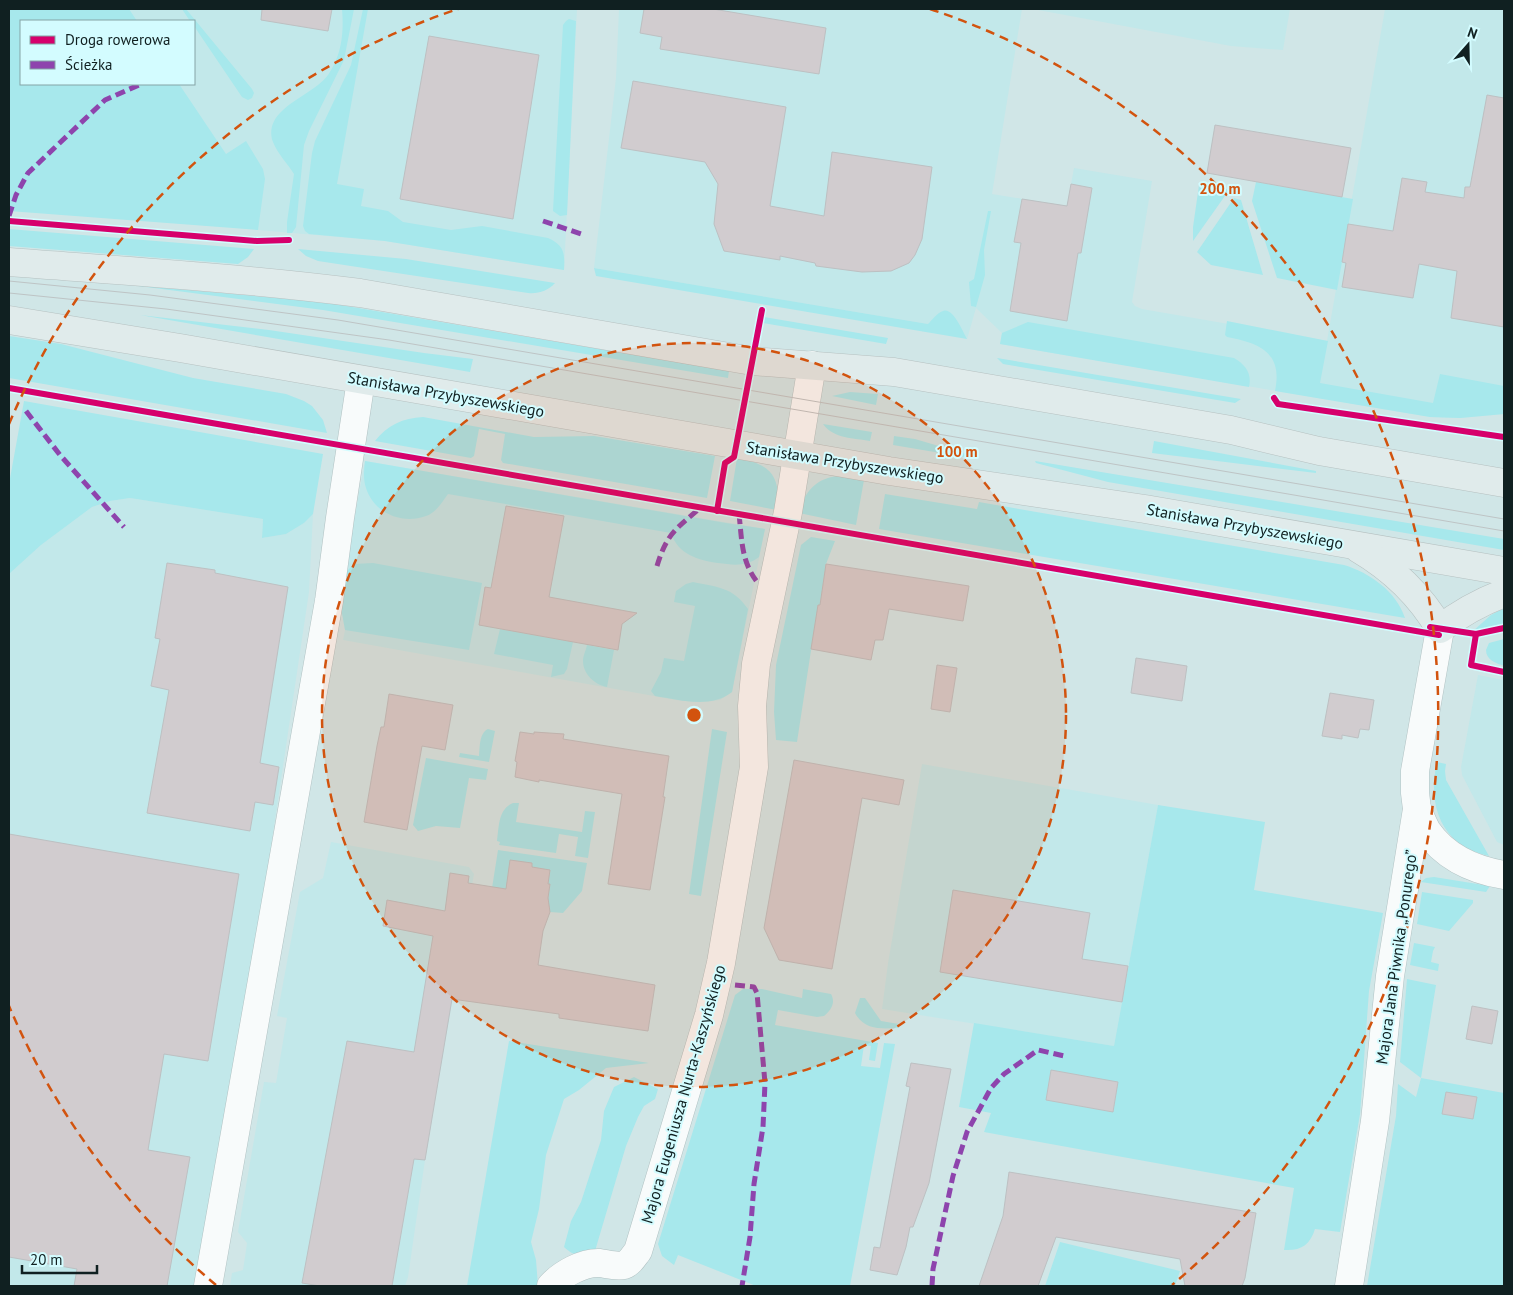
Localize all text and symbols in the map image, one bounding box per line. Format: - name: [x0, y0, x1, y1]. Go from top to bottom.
- legend: [20, 20, 195, 85]
- north arrow: [1443, 20, 1493, 70]
- text: N: [1465, 23, 1480, 43]
- text: Droga rowerowa: [65, 30, 170, 49]
- text: Ścieżka: [65, 55, 113, 74]
- text: 200 m: [1199, 179, 1241, 198]
- street label: Stanisława Przybyszewskiego: [346, 367, 546, 421]
- street label: Stanisława Przybyszewskiego: [745, 437, 945, 487]
- text: 100 m: [936, 442, 978, 461]
- street label: Stanisława Przybyszewskiego: [1145, 499, 1345, 553]
- centre of rings: [685, 706, 703, 724]
- street label: Majora Jana Piwnika „Ponurego”: [1371, 848, 1421, 1066]
- street label: Majora Eugeniusza Nurta-Kaszyńskiego: [636, 962, 730, 1226]
- scale bar: [22, 1242, 98, 1274]
- text: 20 m: [30, 1250, 63, 1269]

